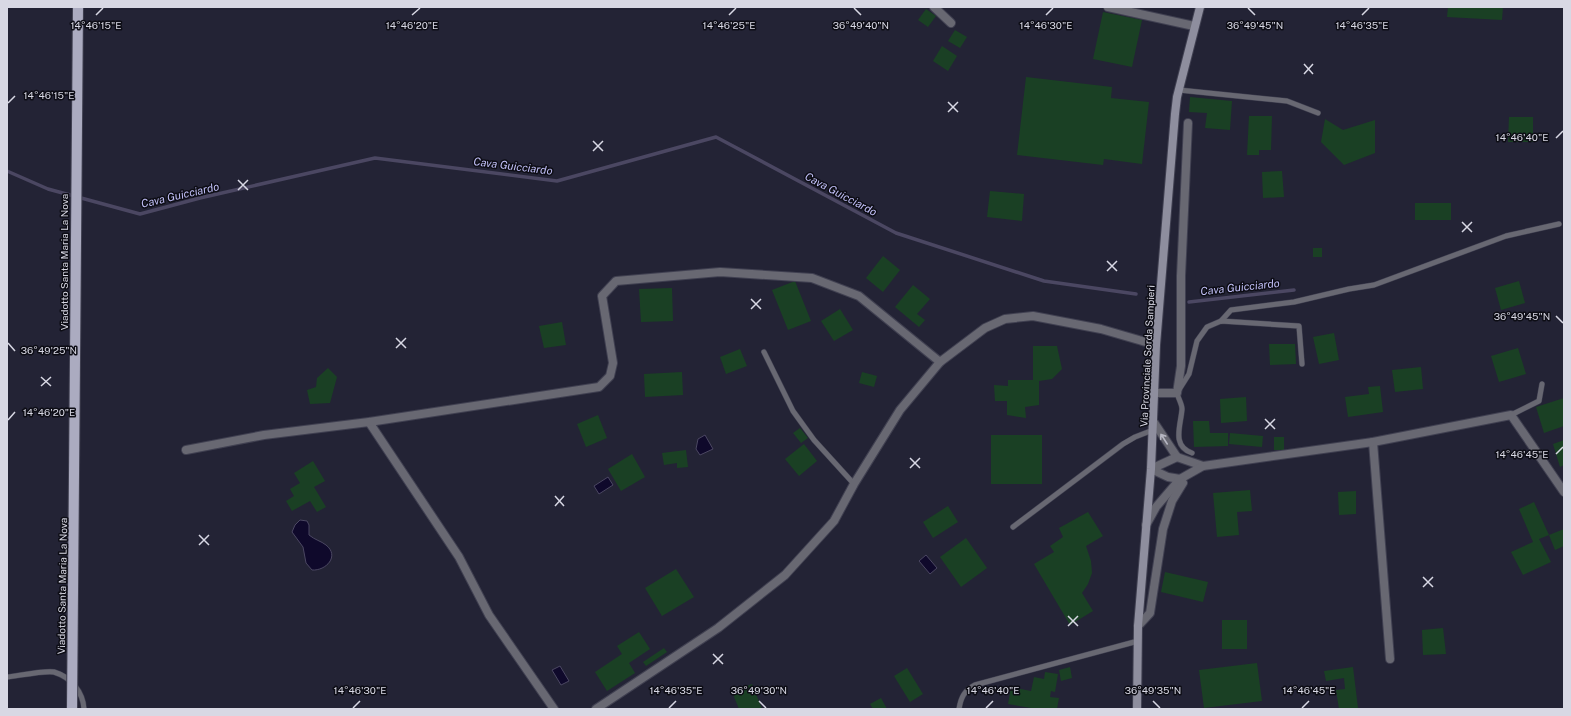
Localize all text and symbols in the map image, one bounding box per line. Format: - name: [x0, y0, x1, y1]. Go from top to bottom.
- text: 14°46'15"E: [71, 19, 121, 31]
- text: 14°46'20"E: [386, 19, 438, 31]
- text: 14°46'25"E: [703, 19, 755, 31]
- text: 36°49'40"N: [833, 19, 889, 31]
- text: 14°46'30"E: [1020, 19, 1072, 31]
- text: 36°49'45"N: [1227, 19, 1283, 31]
- text: 14°46'35"E: [1335, 19, 1389, 31]
- text: 14°46'15"E: [24, 89, 74, 101]
- text: 14°46'40"E: [1496, 131, 1548, 143]
- water label: Cava Guicciardo: [473, 155, 553, 177]
- water label: Cava Guicciardo: [803, 170, 879, 218]
- water label: Cava Guicciardo: [140, 180, 220, 210]
- street label: Viadotto Santa Maria La Nova: [58, 194, 70, 330]
- water label: Cava Guicciardo: [1200, 277, 1280, 297]
- street label: Via Provinciale Sorda Sampieri: [1137, 285, 1157, 427]
- text: 36°49'45"N: [1494, 310, 1550, 322]
- text: 36°49'25"N: [21, 344, 77, 356]
- text: 14°46'20"E: [23, 406, 75, 418]
- one-way arrow: [1160, 434, 1168, 445]
- text: 14°46'45"E: [1495, 448, 1549, 460]
- street label: Viadotto Santa Maria La Nova: [55, 518, 69, 654]
- text: 14°46'30"E: [334, 684, 386, 696]
- text: 14°46'35"E: [649, 684, 703, 696]
- text: 36°49'30"N: [731, 684, 787, 696]
- text: 14°46'40"E: [967, 684, 1019, 696]
- text: 36°49'35"N: [1125, 684, 1181, 696]
- text: 14°46'45"E: [1282, 684, 1336, 696]

